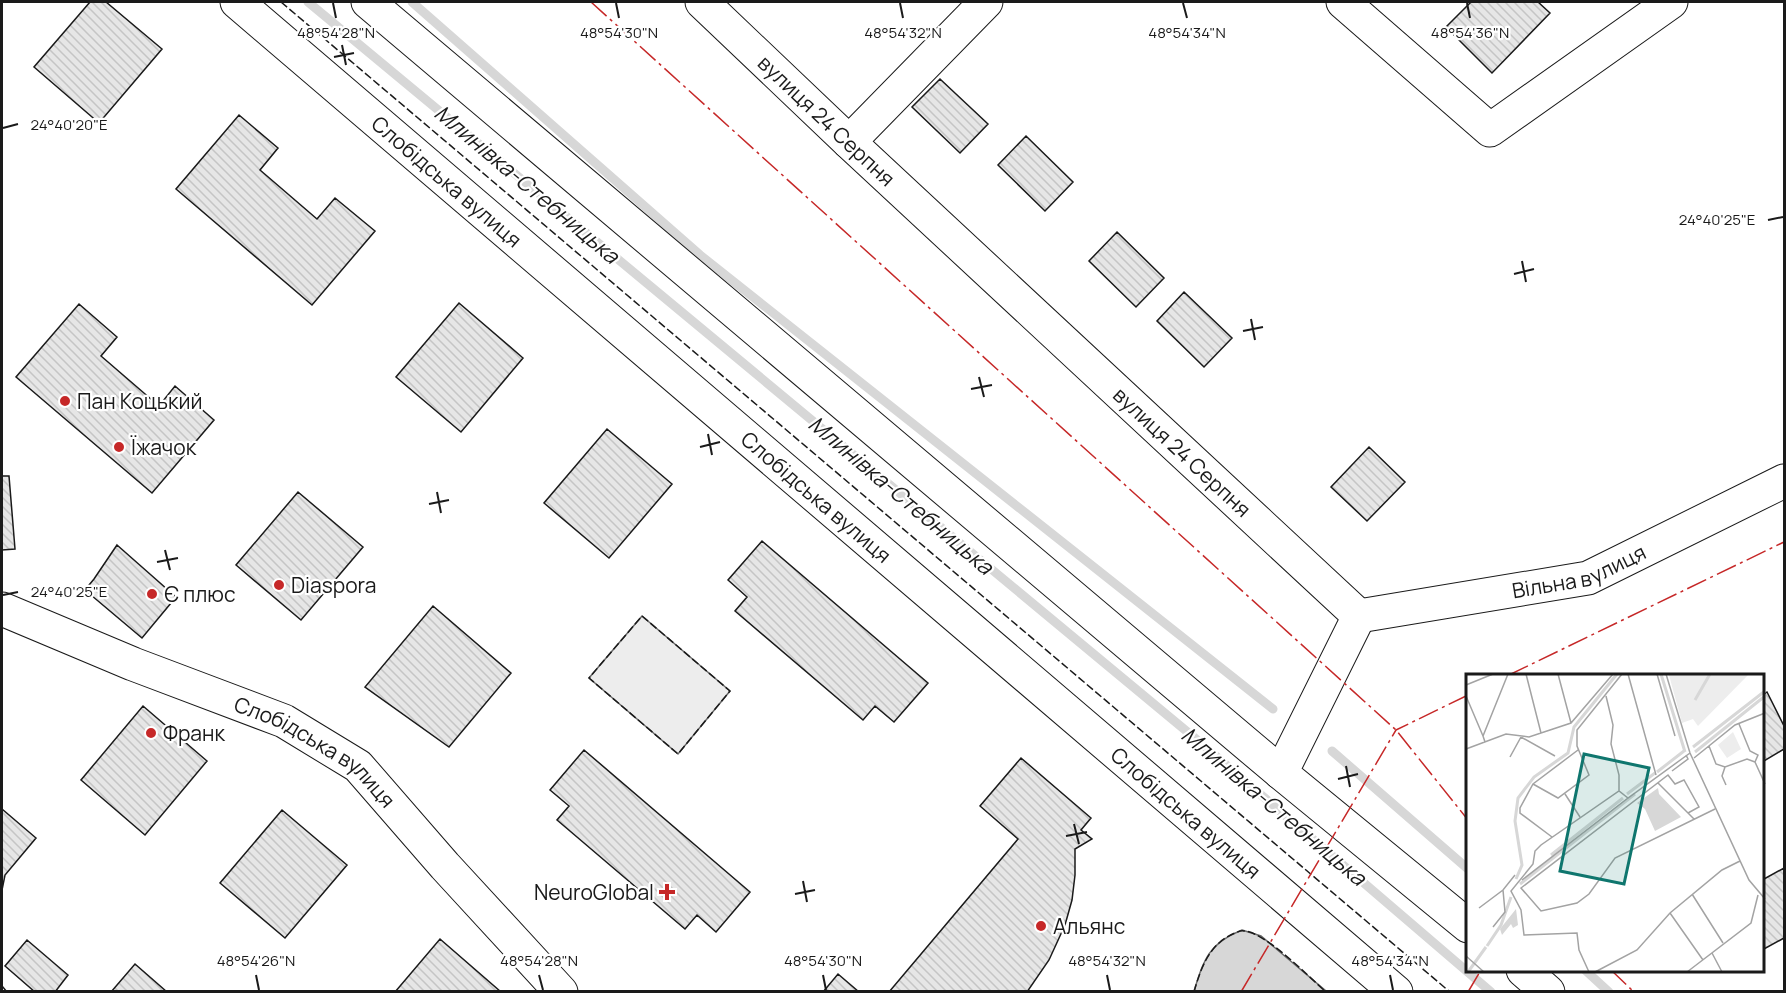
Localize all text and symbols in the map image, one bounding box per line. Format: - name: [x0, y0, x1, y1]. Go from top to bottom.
- text: 48°54'28"N: [297, 22, 375, 43]
- text: 48°54'30"N: [580, 22, 658, 43]
- text: 48°54'32"N: [864, 22, 942, 43]
- text: 48°54'34"N: [1148, 22, 1226, 43]
- text: 48°54'36"N: [1431, 22, 1509, 43]
- street label: вулиця 24 Серпня: [752, 49, 901, 192]
- water label: Млинівка-Стебницька: [428, 98, 627, 271]
- street label: Слобідська вулиця: [366, 109, 528, 253]
- text: 24°40'20"E: [30, 114, 108, 135]
- text: 24°40'25"E: [1679, 209, 1755, 230]
- street label: вулиця 24 Серпня: [1107, 381, 1257, 523]
- place label: Пан Коцький: [77, 387, 202, 415]
- marker: Пан Коцький: [58, 394, 72, 408]
- water label: Млинівка-Стебницька: [802, 409, 1001, 582]
- street label: Слобідська вулиця: [735, 425, 897, 569]
- place label: Їжачок: [130, 433, 197, 461]
- marker: Їжачок: [112, 440, 126, 454]
- street label: Вільна вулиця: [1510, 538, 1650, 604]
- place label: Diaspora: [291, 571, 376, 599]
- marker: Diaspora: [272, 578, 286, 592]
- place label: Є плюс: [164, 580, 236, 608]
- text: 24°40'25"E: [31, 581, 107, 602]
- marker: Є плюс: [145, 587, 159, 601]
- inset map: [1466, 674, 1765, 972]
- street label: Слобідська вулиця: [230, 690, 402, 813]
- place label: Франк: [163, 719, 225, 747]
- water label: Млинівка-Стебницька: [1175, 720, 1374, 893]
- marker: Франк: [144, 726, 158, 740]
- street label: Слобідська вулиця: [1105, 741, 1267, 885]
- place label: NeuroGlobal: [534, 878, 654, 906]
- marker: NeuroGlobal: [658, 883, 676, 901]
- place label: Альянс: [1053, 912, 1125, 940]
- marker: Альянс: [1034, 919, 1048, 933]
- text: 48°54'26"N: [217, 950, 295, 971]
- text: 48°54'28"N: [500, 950, 578, 971]
- text: 48°54'30"N: [784, 950, 862, 971]
- text: 48°54'32"N: [1068, 950, 1146, 971]
- text: 48°54'34"N: [1351, 950, 1429, 971]

